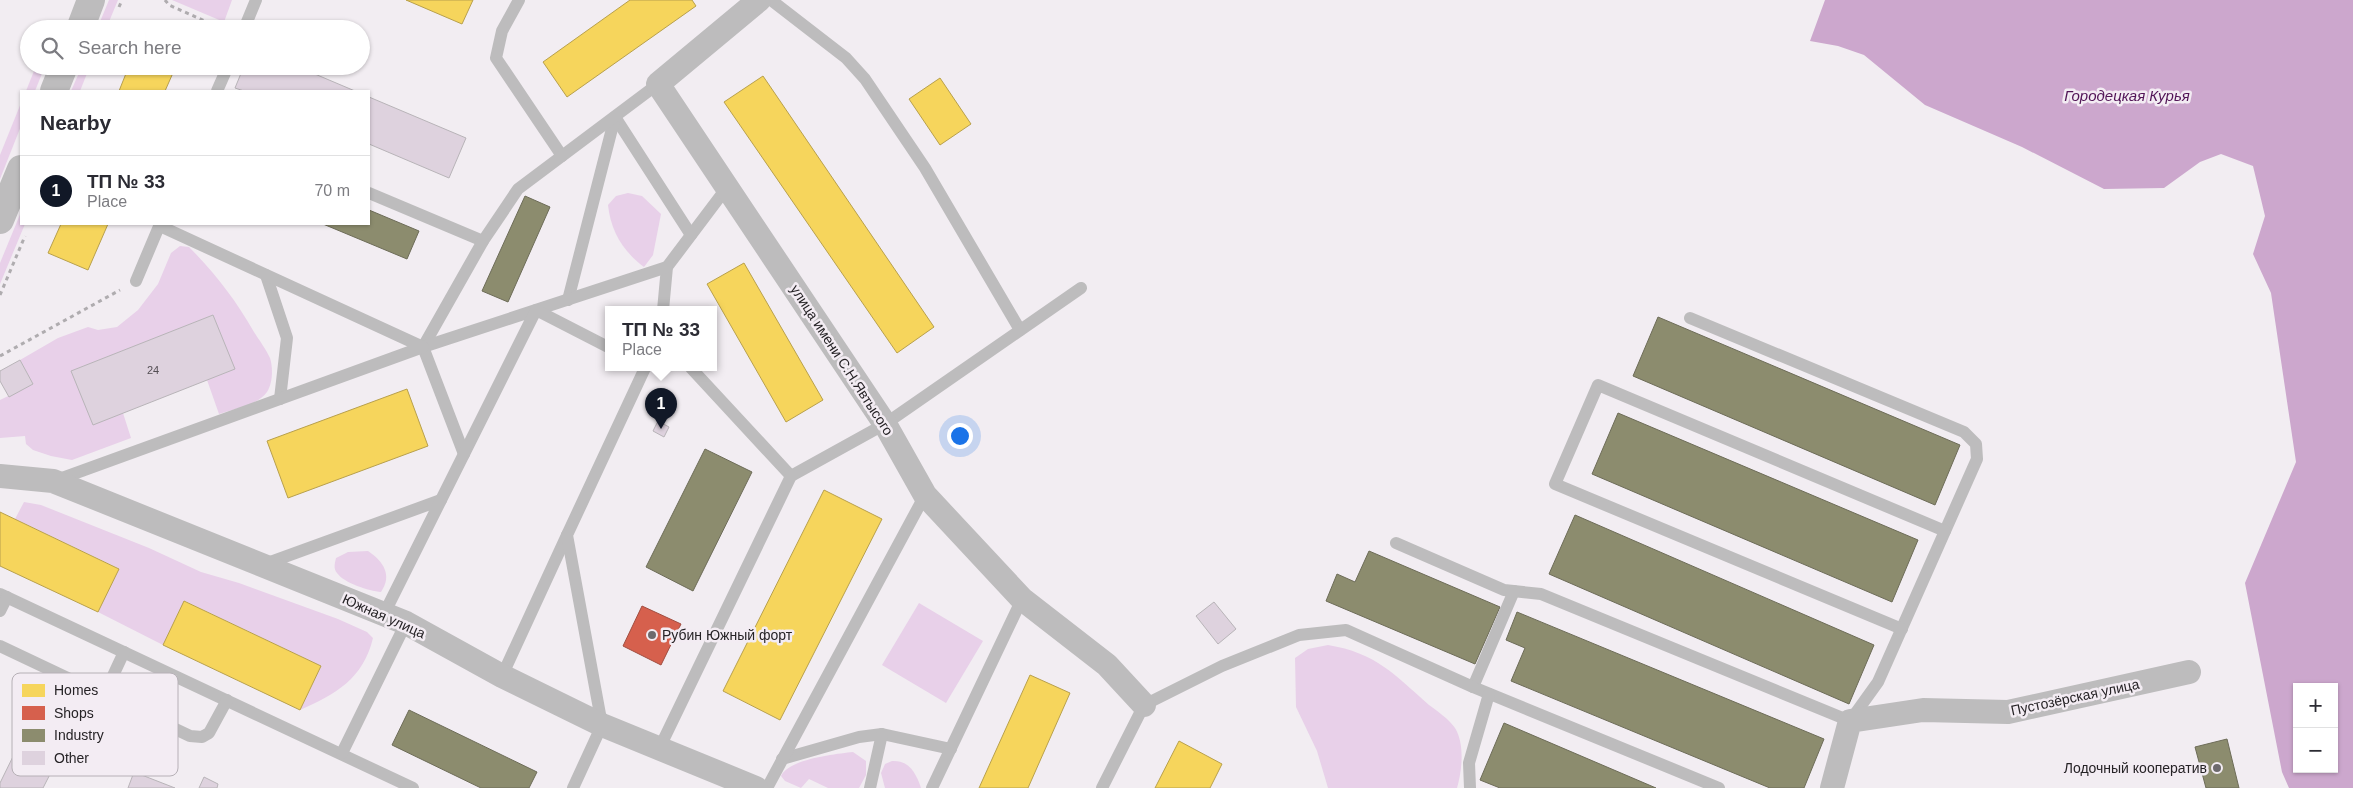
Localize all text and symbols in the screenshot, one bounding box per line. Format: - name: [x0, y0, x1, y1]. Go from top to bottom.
- search box: [20, 20, 370, 75]
- icon: search: [38, 34, 66, 62]
- text: Search here: [78, 37, 182, 58]
- water label: Городецкая Курья: [2064, 87, 2190, 104]
- text: Nearby: [40, 111, 111, 134]
- text: ТП № 33: [87, 171, 165, 192]
- text: 1: [52, 182, 60, 199]
- text: 70 m: [314, 182, 350, 199]
- text: Place: [87, 193, 127, 210]
- street label: улица имени С.Н.Явтысого: [787, 282, 897, 438]
- popup: [605, 306, 717, 371]
- text: ТП № 33: [622, 319, 700, 340]
- text: Place: [622, 341, 662, 358]
- house number: 24: [147, 364, 159, 376]
- pin: 1: [645, 388, 677, 429]
- your location: [947, 423, 973, 449]
- street label: Южная улица: [340, 591, 428, 641]
- place label: Рубин Южный форт: [662, 627, 793, 643]
- marker: Рубин Южный форт: [646, 629, 658, 641]
- legend: [12, 673, 178, 776]
- street label: Пустозёрская улица: [2009, 676, 2141, 718]
- text: Homes: [54, 682, 98, 698]
- map controls: [2293, 683, 2338, 773]
- button: +: [2293, 683, 2338, 728]
- text: Shops: [54, 705, 94, 721]
- text: Industry: [54, 727, 104, 743]
- button: −: [2293, 728, 2338, 773]
- text: Other: [54, 750, 89, 766]
- place label: Лодочный кооператив: [2064, 760, 2207, 776]
- marker: Лодочный кооператив: [2211, 762, 2223, 774]

